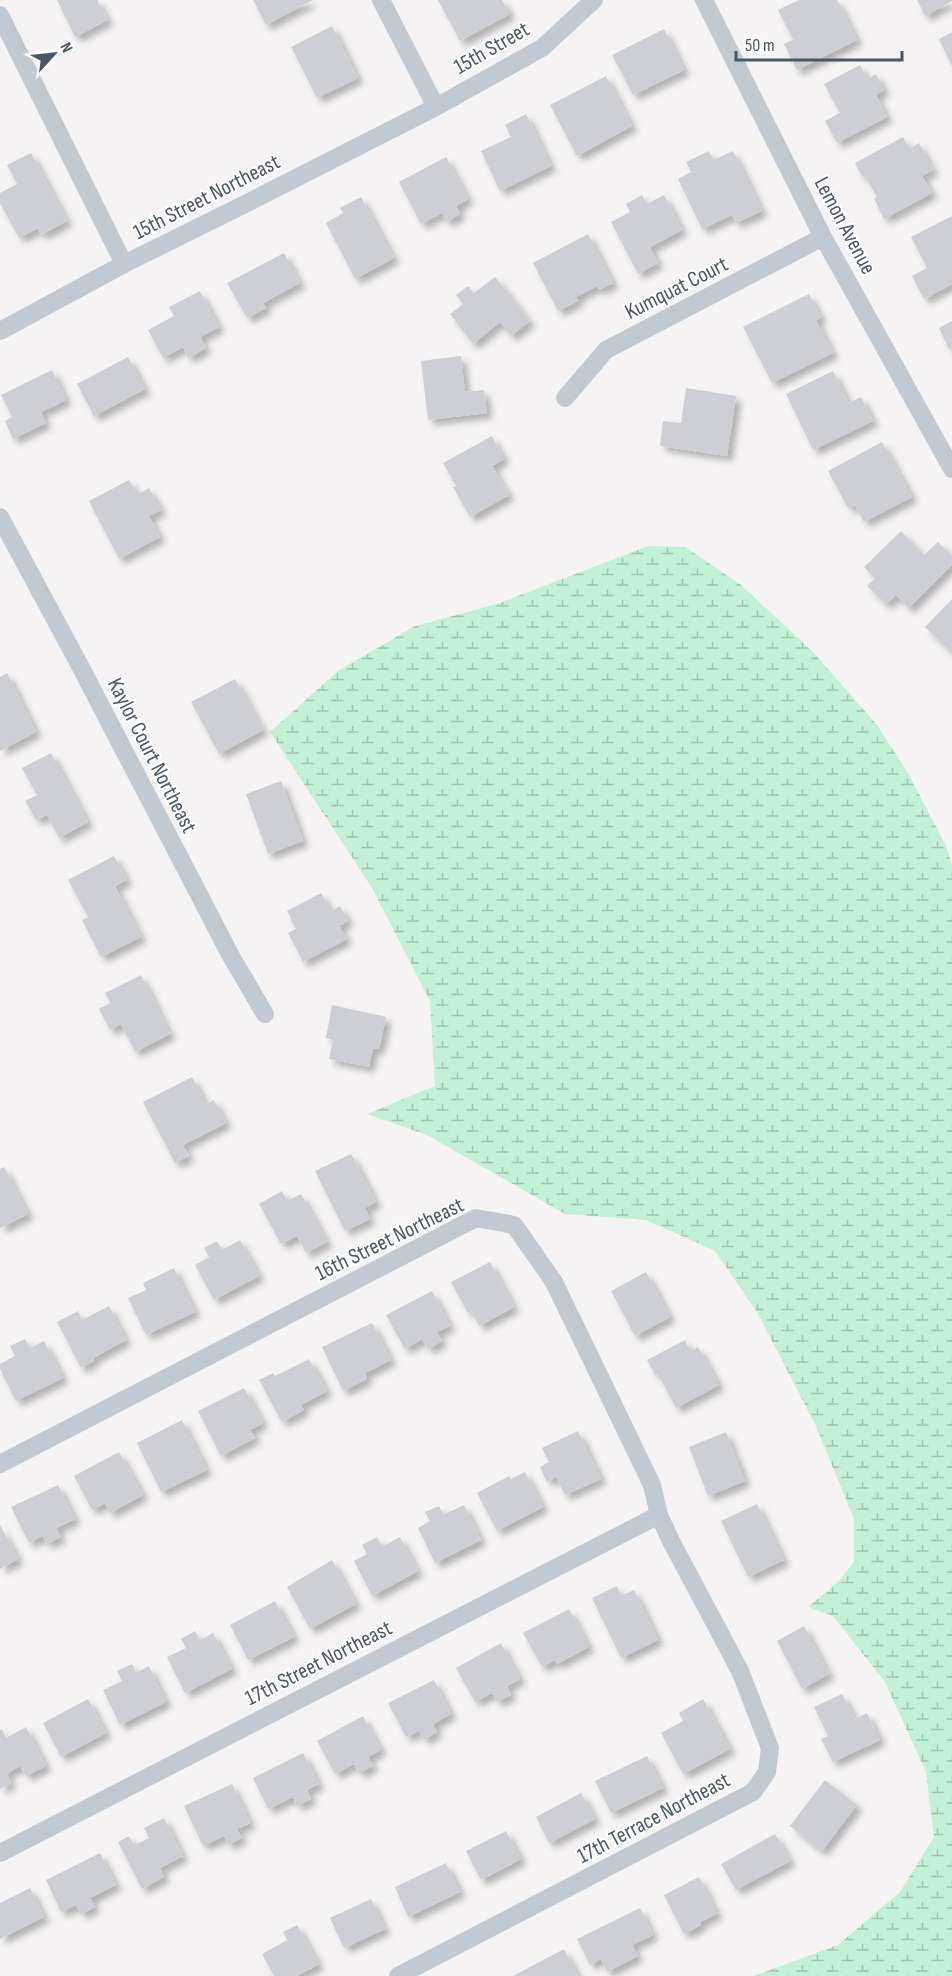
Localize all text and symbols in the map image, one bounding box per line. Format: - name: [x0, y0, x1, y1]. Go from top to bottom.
- street label: 15th Street: [449, 16, 534, 81]
- north arrow: [24, 24, 84, 84]
- scale bar: [736, 24, 902, 62]
- text: 50 m: [745, 35, 775, 56]
- text: N: [56, 40, 76, 56]
- street label: 15th Street Northeast: [129, 149, 285, 246]
- street label: Lemon Avenue: [808, 172, 882, 279]
- street label: Kumquat Court: [621, 251, 733, 326]
- street label: Kaylor Court Northeast: [101, 674, 202, 838]
- street label: 16th Street Northeast: [311, 1192, 469, 1287]
- street label: 17th Street Northeast: [241, 1615, 397, 1712]
- street label: 17th Terrace Northeast: [573, 1767, 735, 1870]

